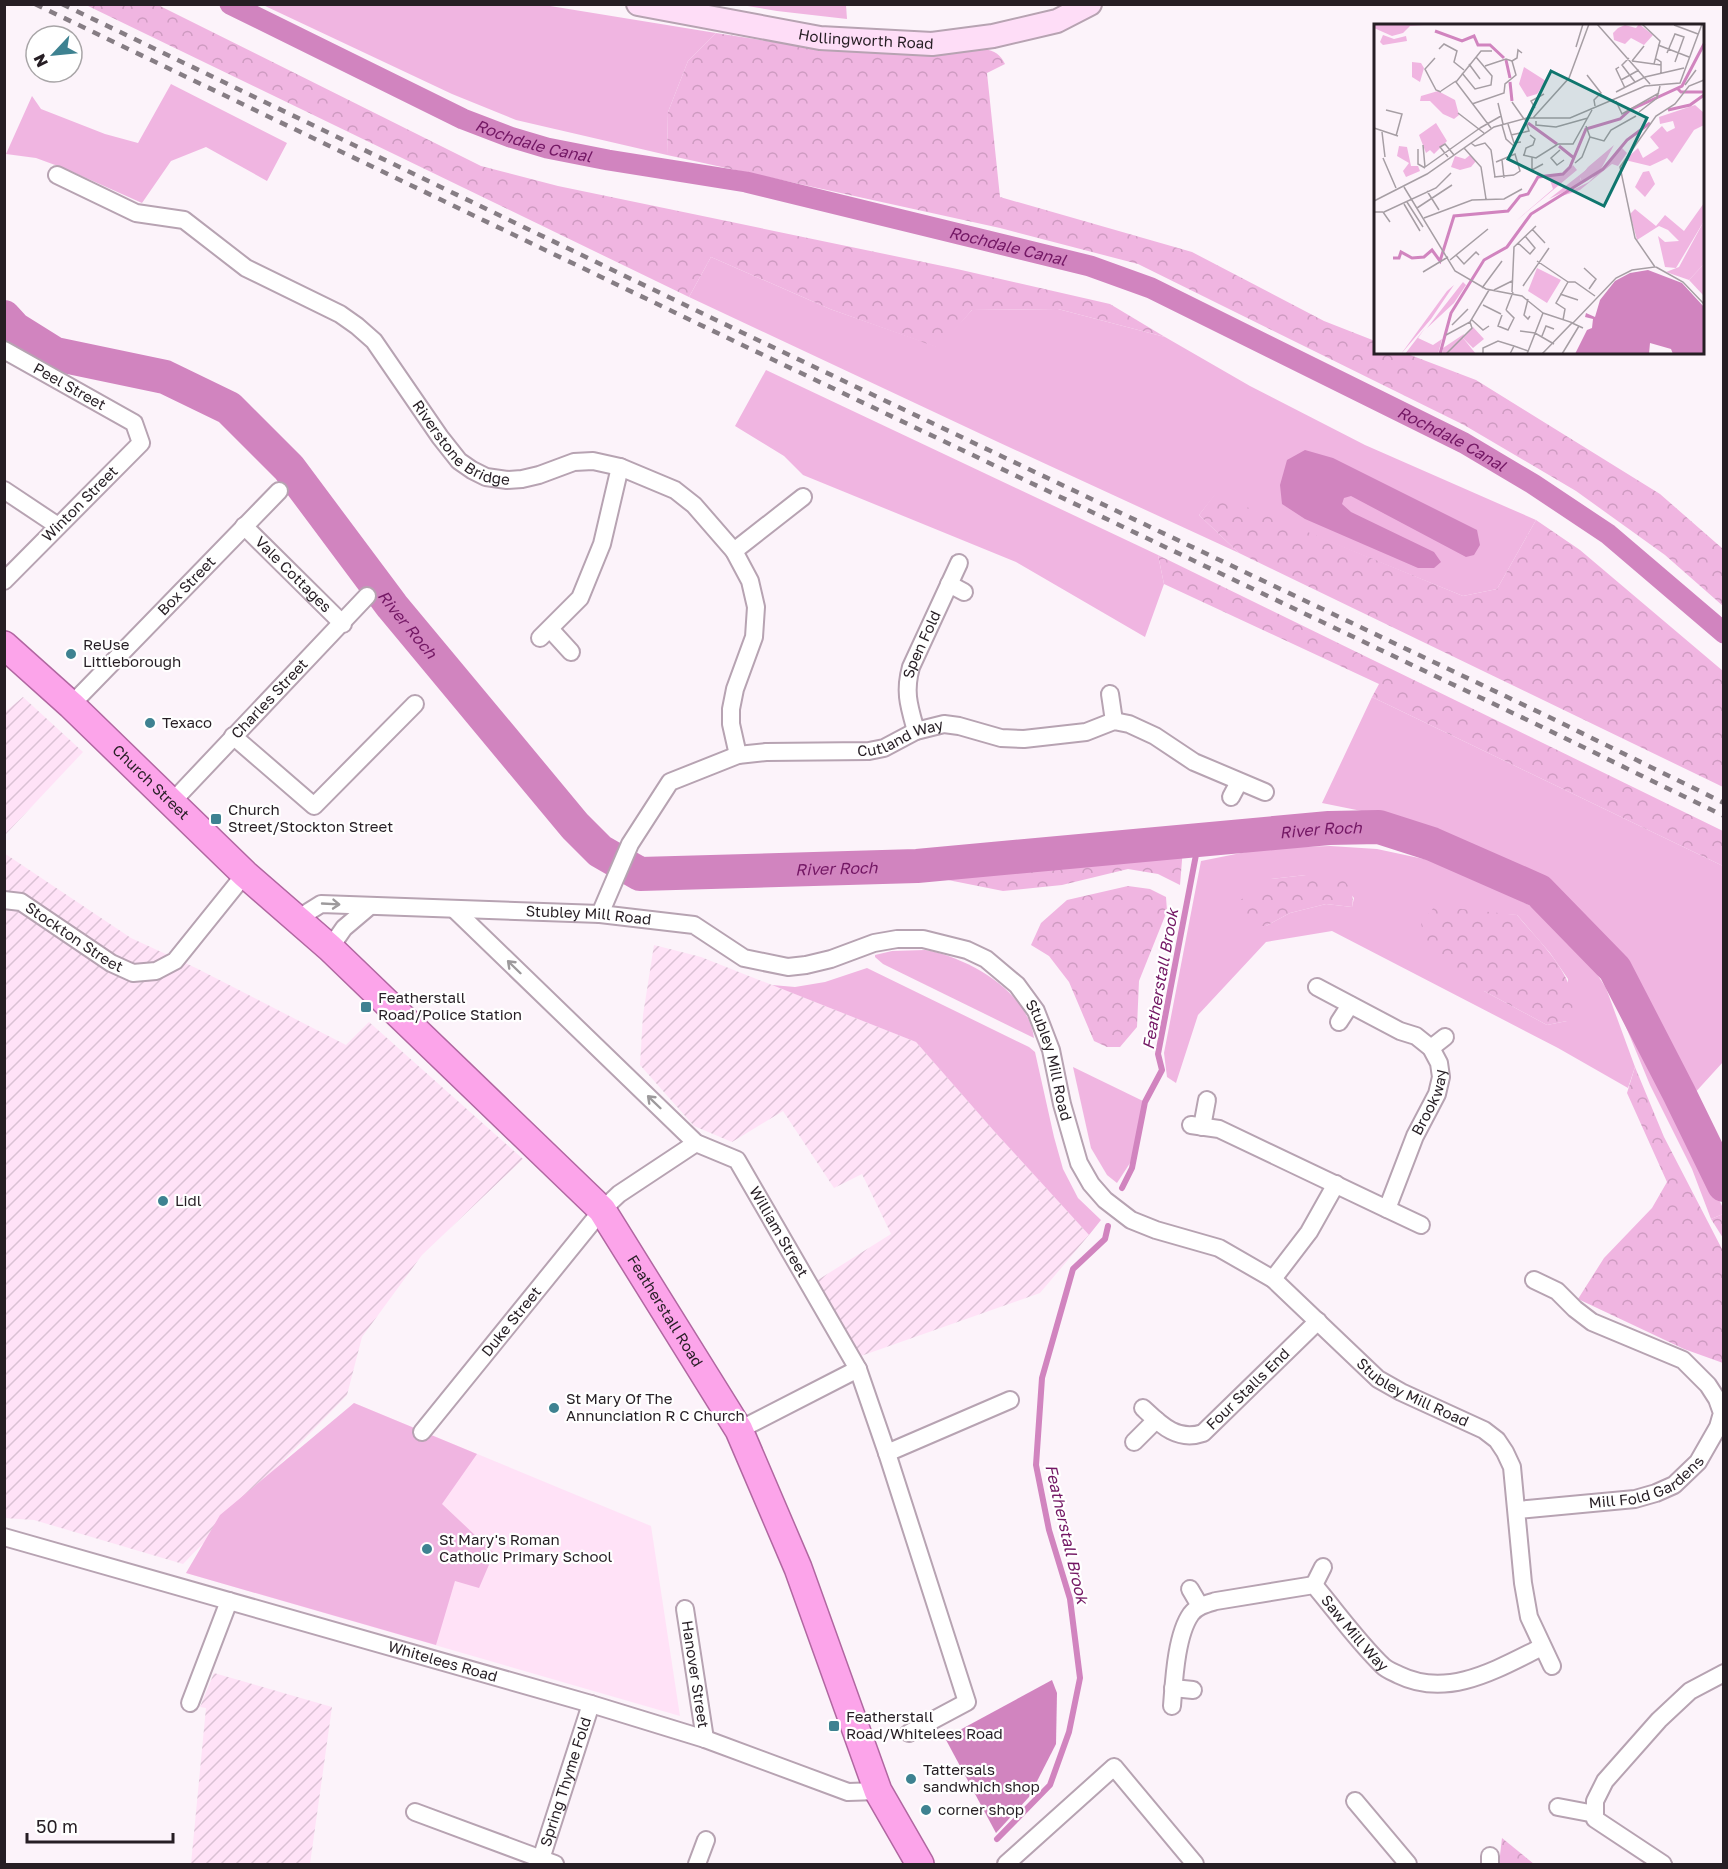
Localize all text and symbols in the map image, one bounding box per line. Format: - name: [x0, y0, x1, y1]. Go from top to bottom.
- north arrow: [24, 24, 84, 84]
- street label: Hollingworth Road: [797, 24, 934, 52]
- inset map: [1374, 24, 1704, 354]
- text: N: [29, 51, 52, 70]
- water label: Rochdale Canal: [473, 115, 594, 167]
- water label: Rochdale Canal: [947, 222, 1069, 270]
- street label: Peel Street: [31, 358, 109, 413]
- street label: Riverstone Bridge: [409, 396, 512, 488]
- water label: Rochdale Canal: [1394, 402, 1510, 476]
- street label: Winton Street: [38, 462, 121, 545]
- street label: Vale Cottages: [252, 532, 336, 616]
- street label: Box Street: [153, 552, 219, 619]
- water label: River Roch: [374, 586, 442, 663]
- street label: Spen Fold: [899, 608, 944, 680]
- place label: ReUse Littleborough: [83, 635, 181, 670]
- marker: ReUse Littleborough: [64, 647, 78, 661]
- street label: Charles Street: [227, 654, 311, 742]
- place label: Texaco: [162, 713, 212, 731]
- street label: Cutland Way: [857, 714, 946, 759]
- marker: Texaco: [143, 716, 157, 730]
- street label: Church Street: [109, 740, 193, 823]
- place label: Church Street/Stockton Street: [228, 800, 393, 835]
- marker: Church Street/Stockton Street: [209, 812, 223, 826]
- water label: River Roch: [1279, 817, 1363, 843]
- water label: River Roch: [795, 857, 879, 880]
- street label: Stockton Street: [22, 898, 126, 975]
- one-way arrow: [321, 899, 341, 910]
- street label: Stubley Mill Road: [525, 901, 652, 928]
- water label: Featherstall Brook: [1138, 905, 1183, 1051]
- one-way arrow: [506, 959, 521, 974]
- place label: Featherstall Road/Police Station: [378, 988, 522, 1023]
- street label: Stubley Mill Road: [1022, 995, 1076, 1123]
- marker: Featherstall Road/Police Station: [359, 1000, 373, 1014]
- street label: Brookway: [1407, 1067, 1449, 1138]
- one-way arrow: [647, 1095, 662, 1109]
- street label: William Street: [746, 1183, 813, 1280]
- place label: Lidl: [175, 1191, 202, 1209]
- marker: Lidl: [156, 1194, 170, 1208]
- street label: Featherstall Road: [624, 1251, 707, 1370]
- street label: Duke Street: [477, 1283, 544, 1360]
- street label: Four Stalls End: [1202, 1344, 1293, 1433]
- street label: Stubley Mill Road: [1353, 1354, 1472, 1430]
- place label: St Mary Of The Annunciation R C Church: [566, 1389, 745, 1424]
- marker: St Mary Of The Annunciation R C Church: [547, 1401, 561, 1415]
- street label: Mill Fold Gardens: [1588, 1453, 1707, 1511]
- water label: Featherstall Brook: [1041, 1462, 1093, 1608]
- place label: St Mary's Roman Catholic Primary School: [439, 1530, 612, 1565]
- marker: St Mary's Roman Catholic Primary School: [420, 1542, 434, 1556]
- street label: Saw Mill Way: [1318, 1591, 1393, 1675]
- street label: Hanover Street: [679, 1619, 713, 1729]
- street label: Whitelees Road: [386, 1637, 500, 1685]
- place label: Featherstall Road/Whitelees Road: [846, 1707, 1003, 1742]
- street label: Spring Thyme Fold: [536, 1715, 594, 1849]
- marker: Featherstall Road/Whitelees Road: [827, 1719, 841, 1733]
- place label: Tattersals sandwhich shop: [923, 1760, 1040, 1795]
- marker: Tattersals sandwhich shop: [904, 1772, 918, 1786]
- place label: corner shop: [938, 1800, 1024, 1818]
- marker: corner shop: [919, 1803, 933, 1817]
- scale bar: [27, 1806, 172, 1844]
- text: 50 m: [36, 1815, 78, 1837]

